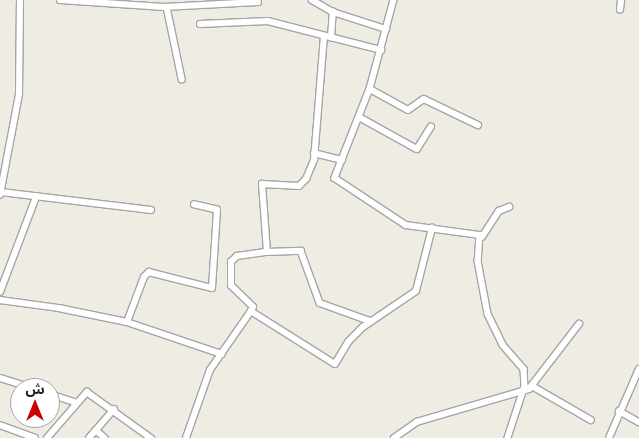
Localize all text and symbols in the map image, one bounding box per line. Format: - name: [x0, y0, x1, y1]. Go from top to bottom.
- north arrow: [10, 378, 60, 428]
- text: ش: [25, 381, 45, 397]

